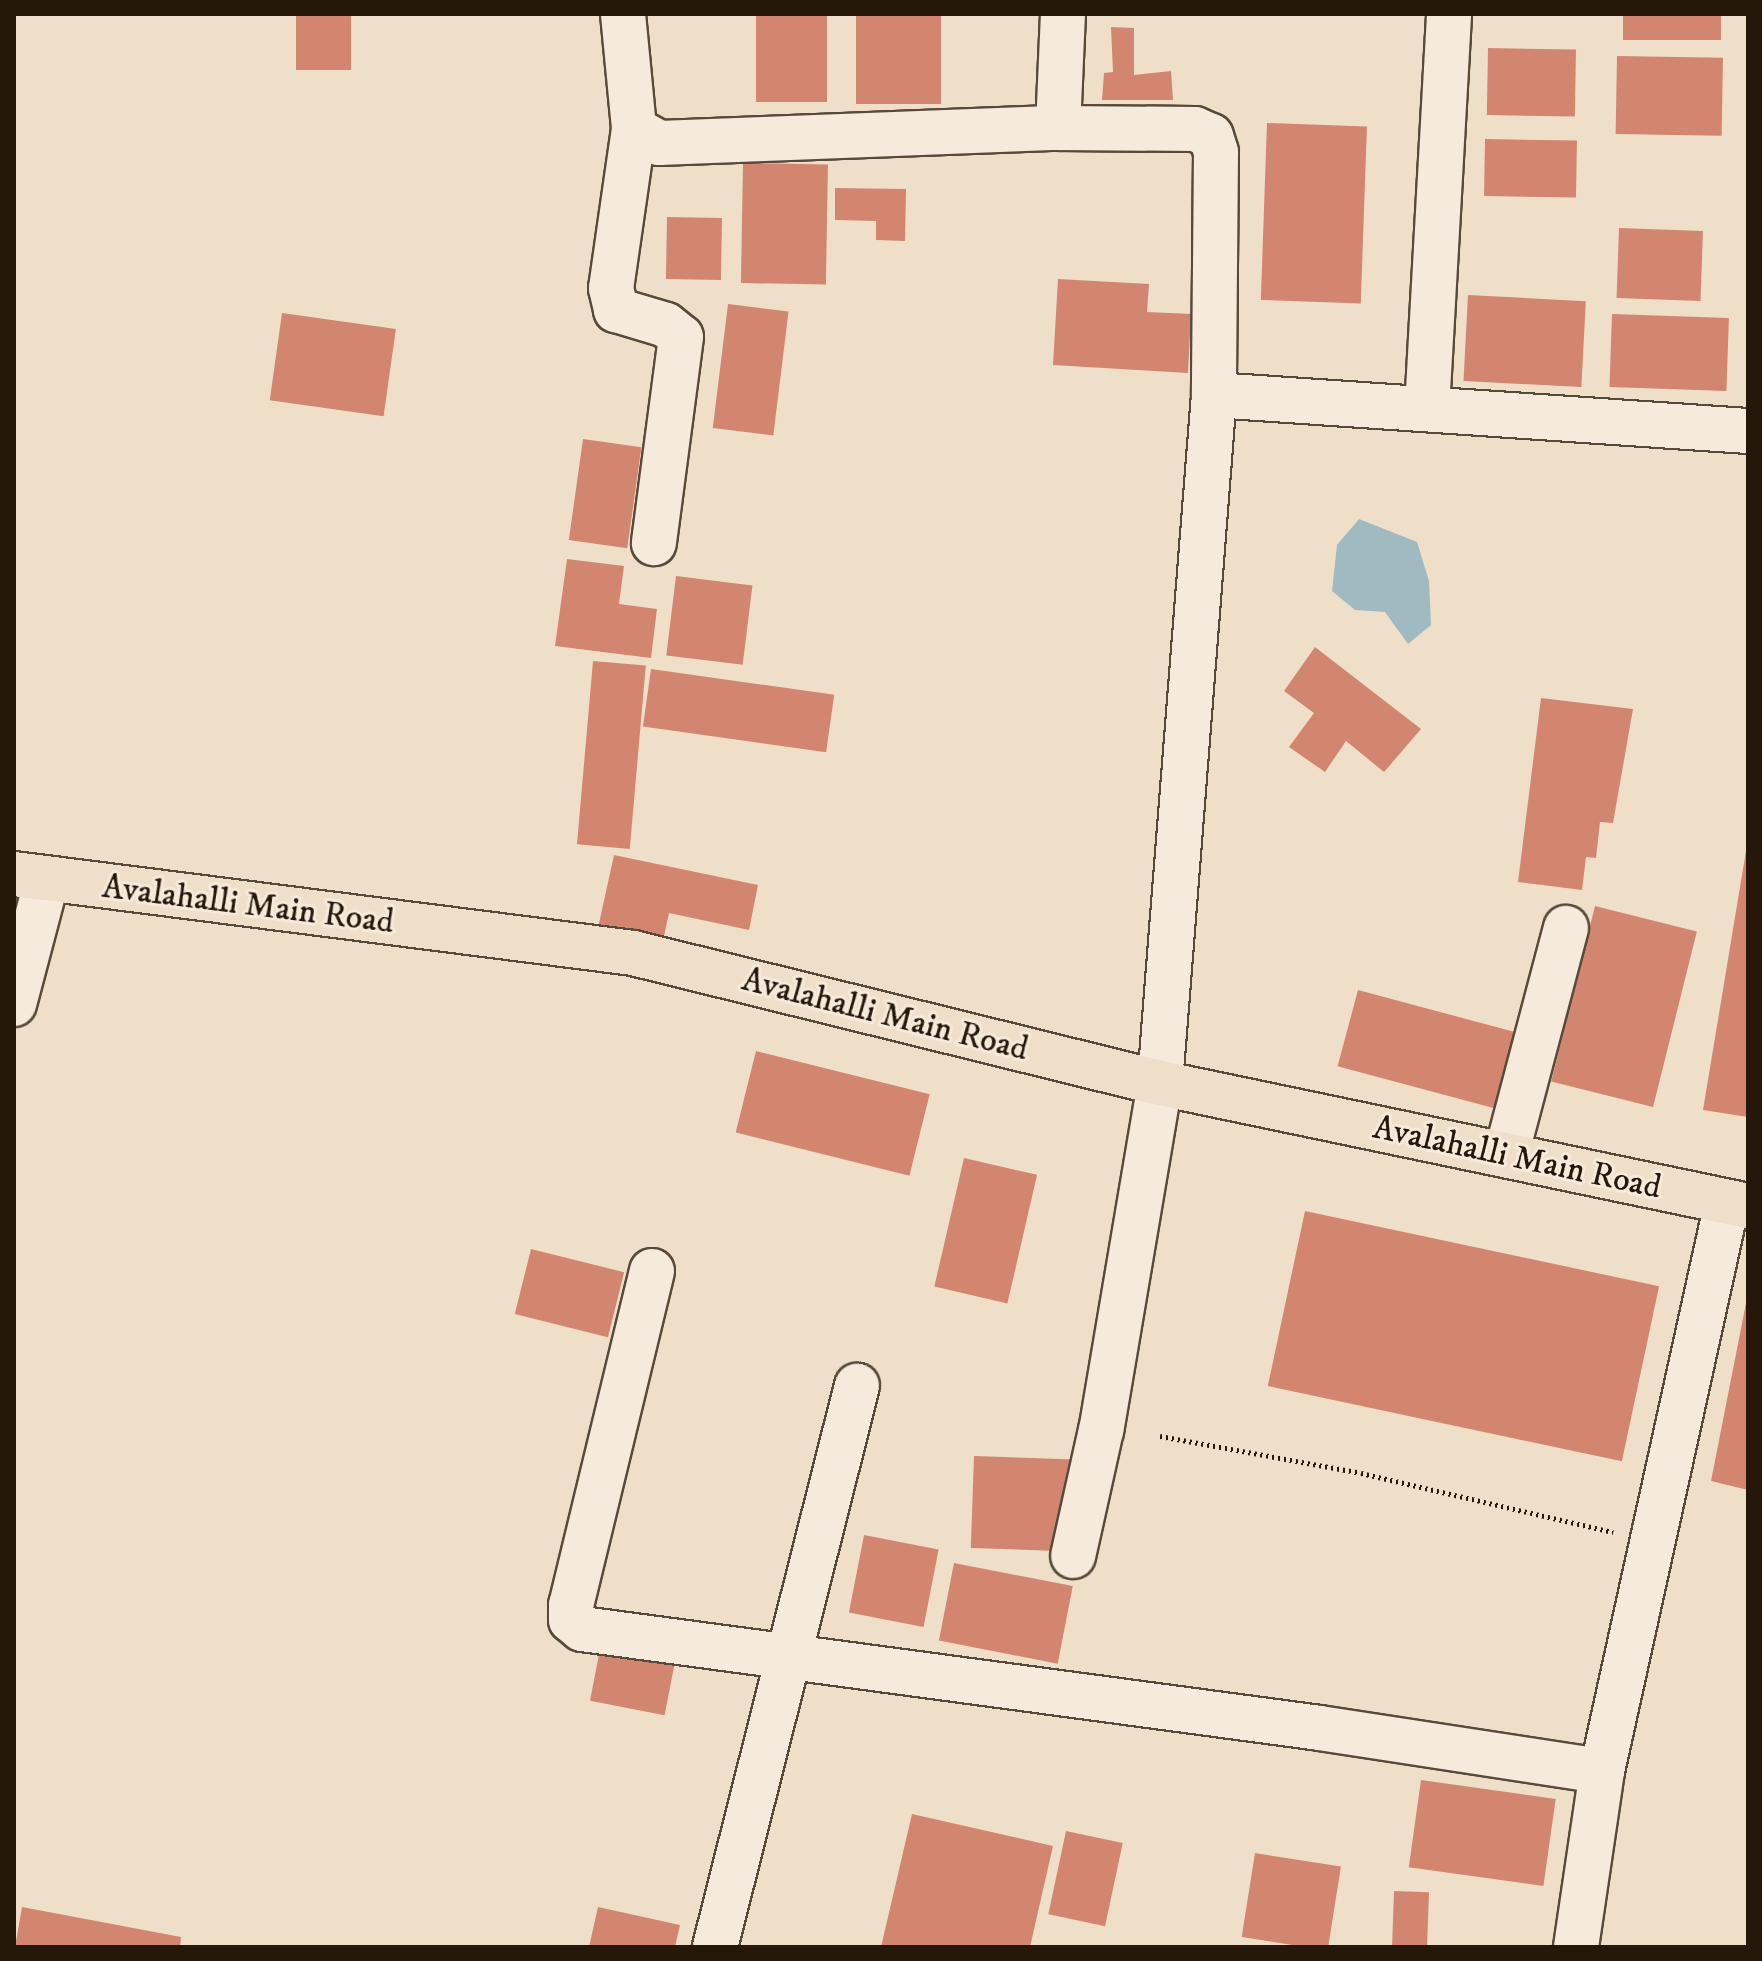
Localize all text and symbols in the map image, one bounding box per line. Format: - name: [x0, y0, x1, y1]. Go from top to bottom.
- street label: Avalahalli Main Road: [100, 867, 396, 943]
- street label: Avalahalli Main Road: [738, 960, 1032, 1070]
- street label: Avalahalli Main Road: [1369, 1108, 1665, 1208]

